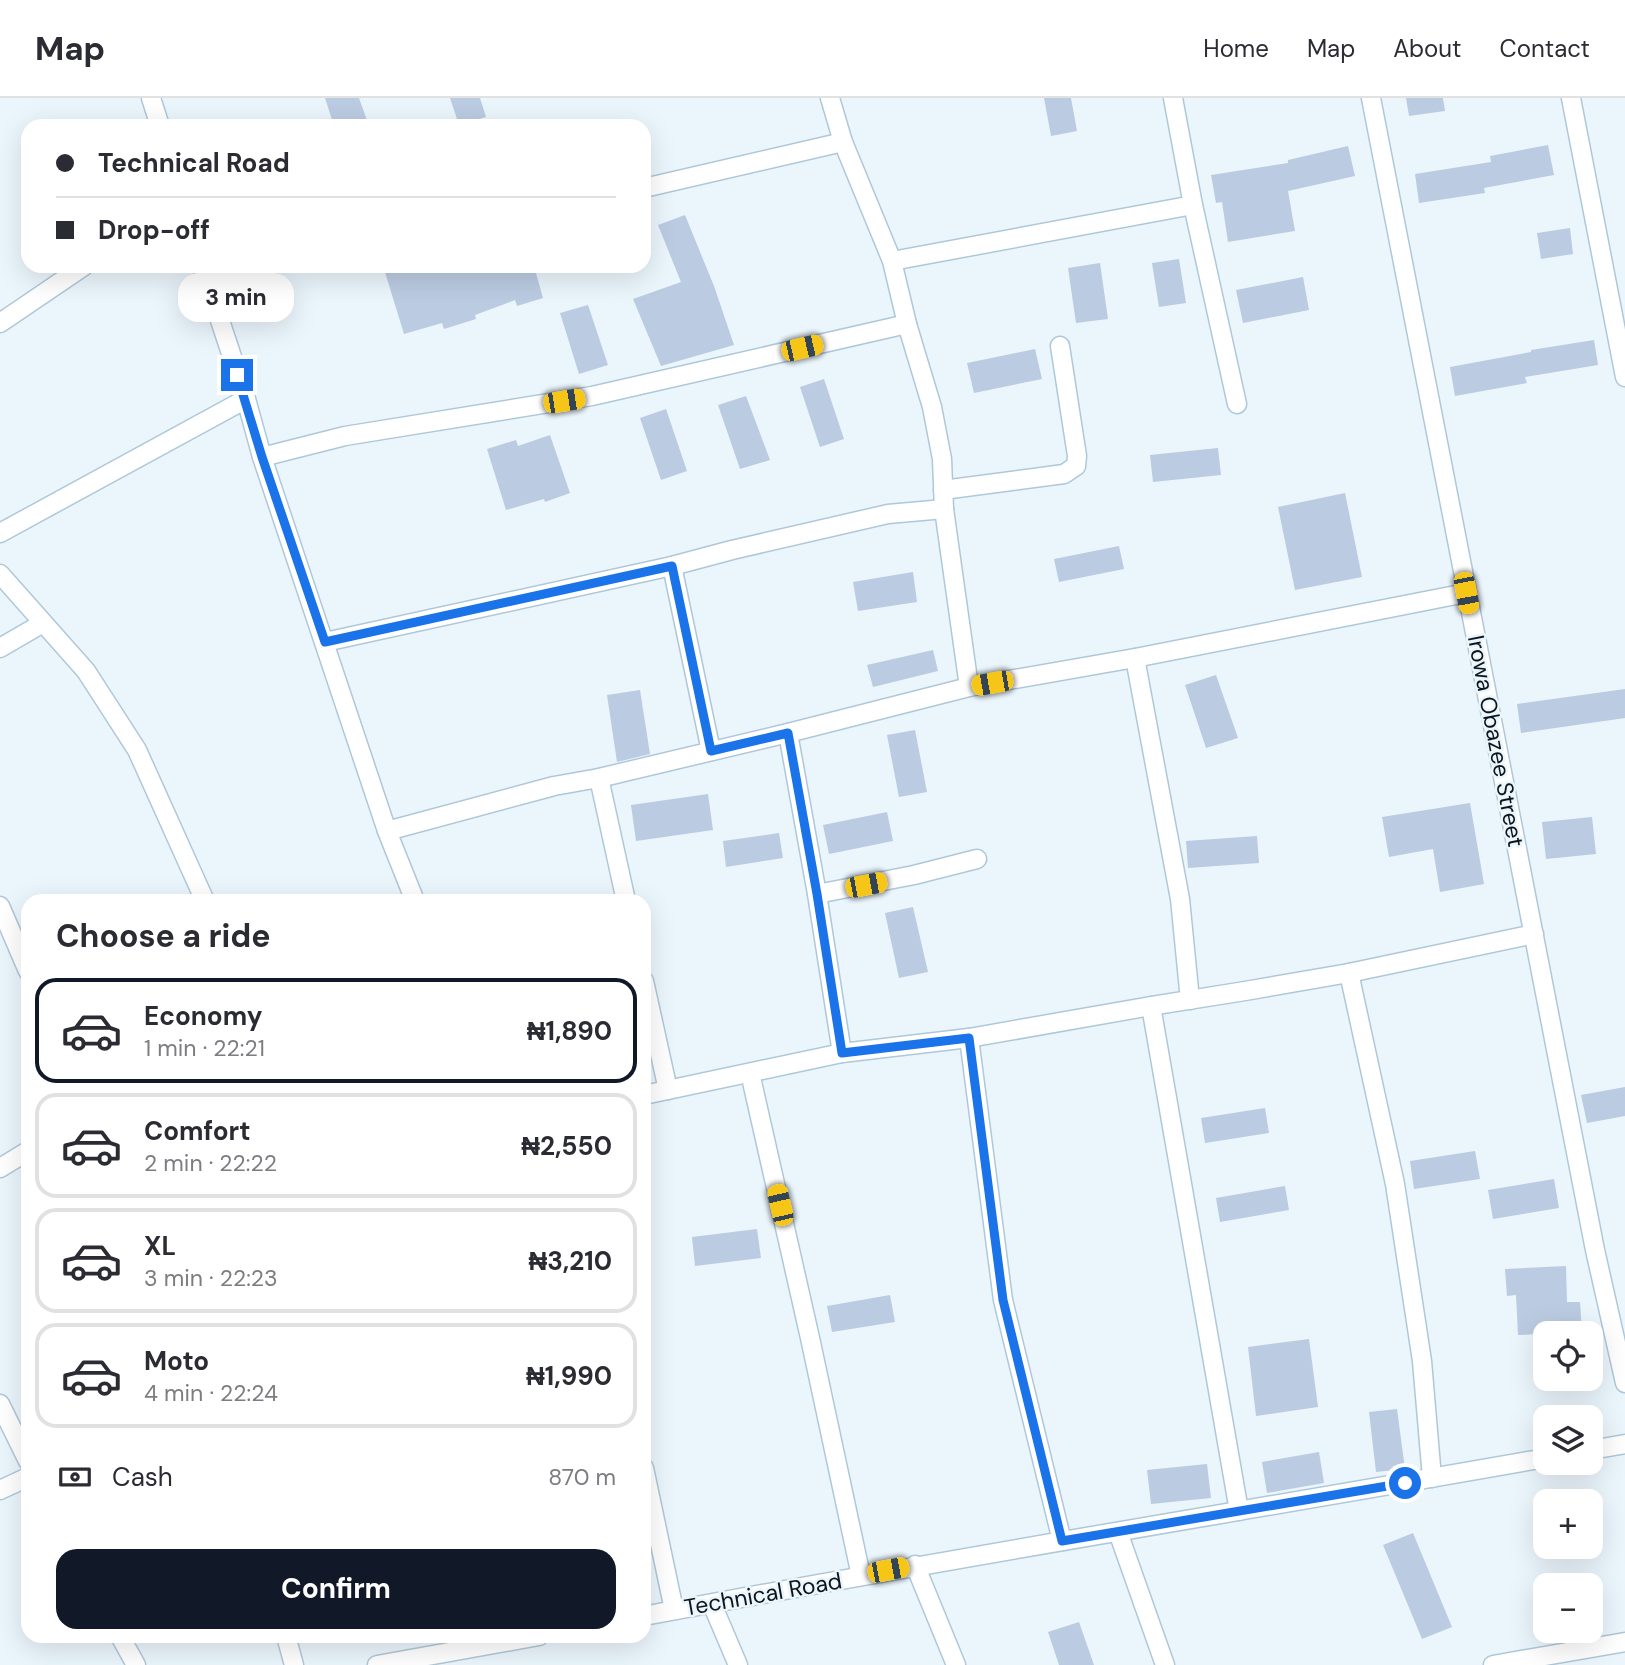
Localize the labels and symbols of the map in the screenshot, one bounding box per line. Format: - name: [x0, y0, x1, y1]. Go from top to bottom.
- callout: 3 min: [179, 274, 295, 322]
- car: [780, 333, 825, 363]
- route end: [221, 359, 253, 391]
- car: [542, 387, 587, 415]
- car: [1452, 570, 1481, 616]
- street label: Irowa Obazee Street: [1461, 633, 1531, 849]
- car: [970, 669, 1015, 697]
- car: [844, 871, 889, 899]
- car: [766, 1182, 795, 1228]
- route start: [1389, 1467, 1421, 1499]
- car: [866, 1556, 911, 1584]
- street label: Technical Road: [682, 1565, 844, 1623]

